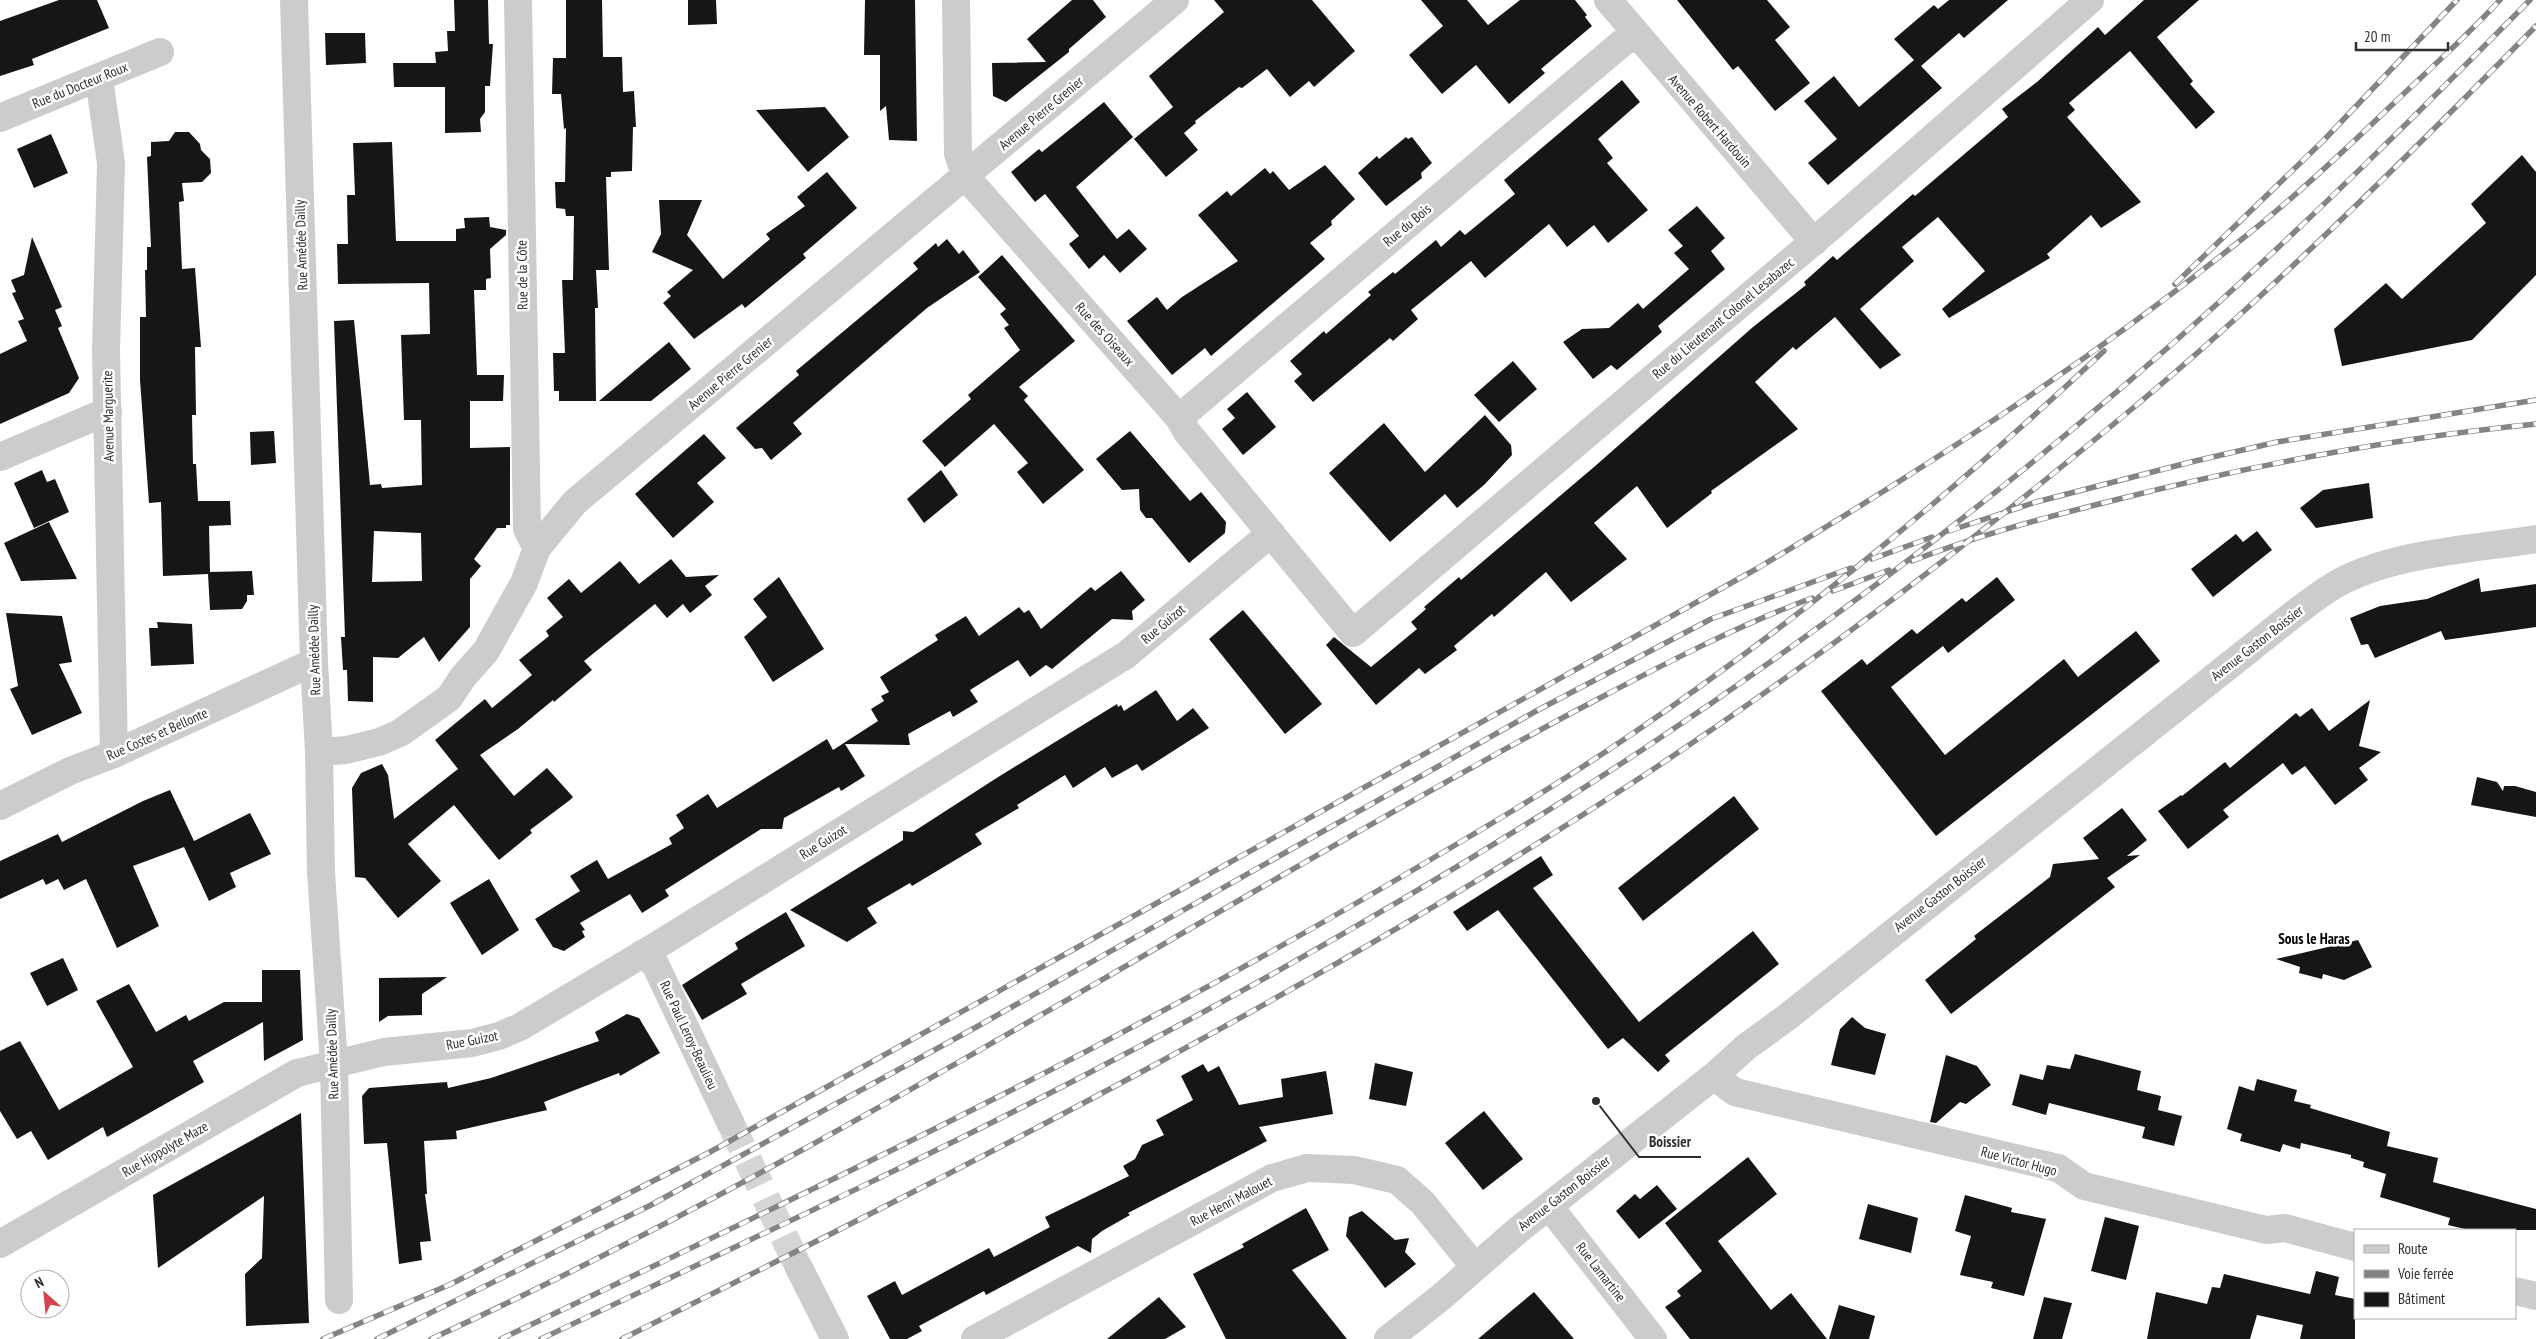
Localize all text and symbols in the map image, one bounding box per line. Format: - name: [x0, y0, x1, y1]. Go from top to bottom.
- scale bar: [2356, 20, 2448, 52]
- text: 20 m: [2364, 27, 2390, 46]
- street label: Rue du Docteur Roux: [30, 58, 131, 112]
- street label: Avenue Robert Hardouin: [1665, 71, 1755, 171]
- street label: Avenue Pierre Grenier: [995, 72, 1087, 154]
- street label: Rue Amédée Dailly: [290, 199, 312, 291]
- street label: Rue du Bois: [1379, 200, 1435, 250]
- street label: Rue de la Côte: [512, 240, 532, 310]
- street label: Rue du Lieutenant Colonel Lesabazec: [1648, 253, 1798, 383]
- street label: Rue des Oiseaux: [1072, 298, 1139, 370]
- street label: Avenue Pierre Grenier: [684, 332, 776, 414]
- street label: Avenue Marguerite: [98, 370, 118, 462]
- street label: Rue Guizot: [1137, 600, 1189, 648]
- street label: Avenue Gaston Boissier: [2207, 601, 2307, 685]
- street label: Rue Amédée Dailly: [303, 604, 325, 696]
- street label: Rue Costes et Bellonte: [104, 704, 211, 764]
- street label: Rue Guizot: [796, 820, 850, 863]
- street label: Avenue Gaston Boissier: [1890, 852, 1990, 936]
- district label: Sous le Haras: [2278, 929, 2350, 948]
- street label: Rue Paul Leroy-Beaulieu: [656, 978, 722, 1092]
- street label: Rue Amédée Dailly: [321, 1008, 343, 1100]
- street label: Rue Guizot: [445, 1026, 500, 1054]
- street label: Rue Hippolyte Maze: [119, 1117, 211, 1181]
- callout: Boissier: [1639, 1127, 1701, 1157]
- text: Boissier: [1649, 1132, 1692, 1151]
- street label: Rue Victor Hugo: [1979, 1142, 2059, 1180]
- street label: Avenue Gaston Boissier: [1514, 1151, 1614, 1235]
- street label: Rue Henri Malouet: [1187, 1172, 1275, 1230]
- legend: [2354, 1229, 2516, 1319]
- street label: Rue Lamartine: [1572, 1239, 1630, 1305]
- text: Route: [2398, 1239, 2428, 1258]
- text: Voie ferrée: [2397, 1264, 2454, 1283]
- north arrow: [20, 1269, 70, 1319]
- text: N: [32, 1273, 47, 1292]
- text: Bâtiment: [2398, 1289, 2445, 1308]

